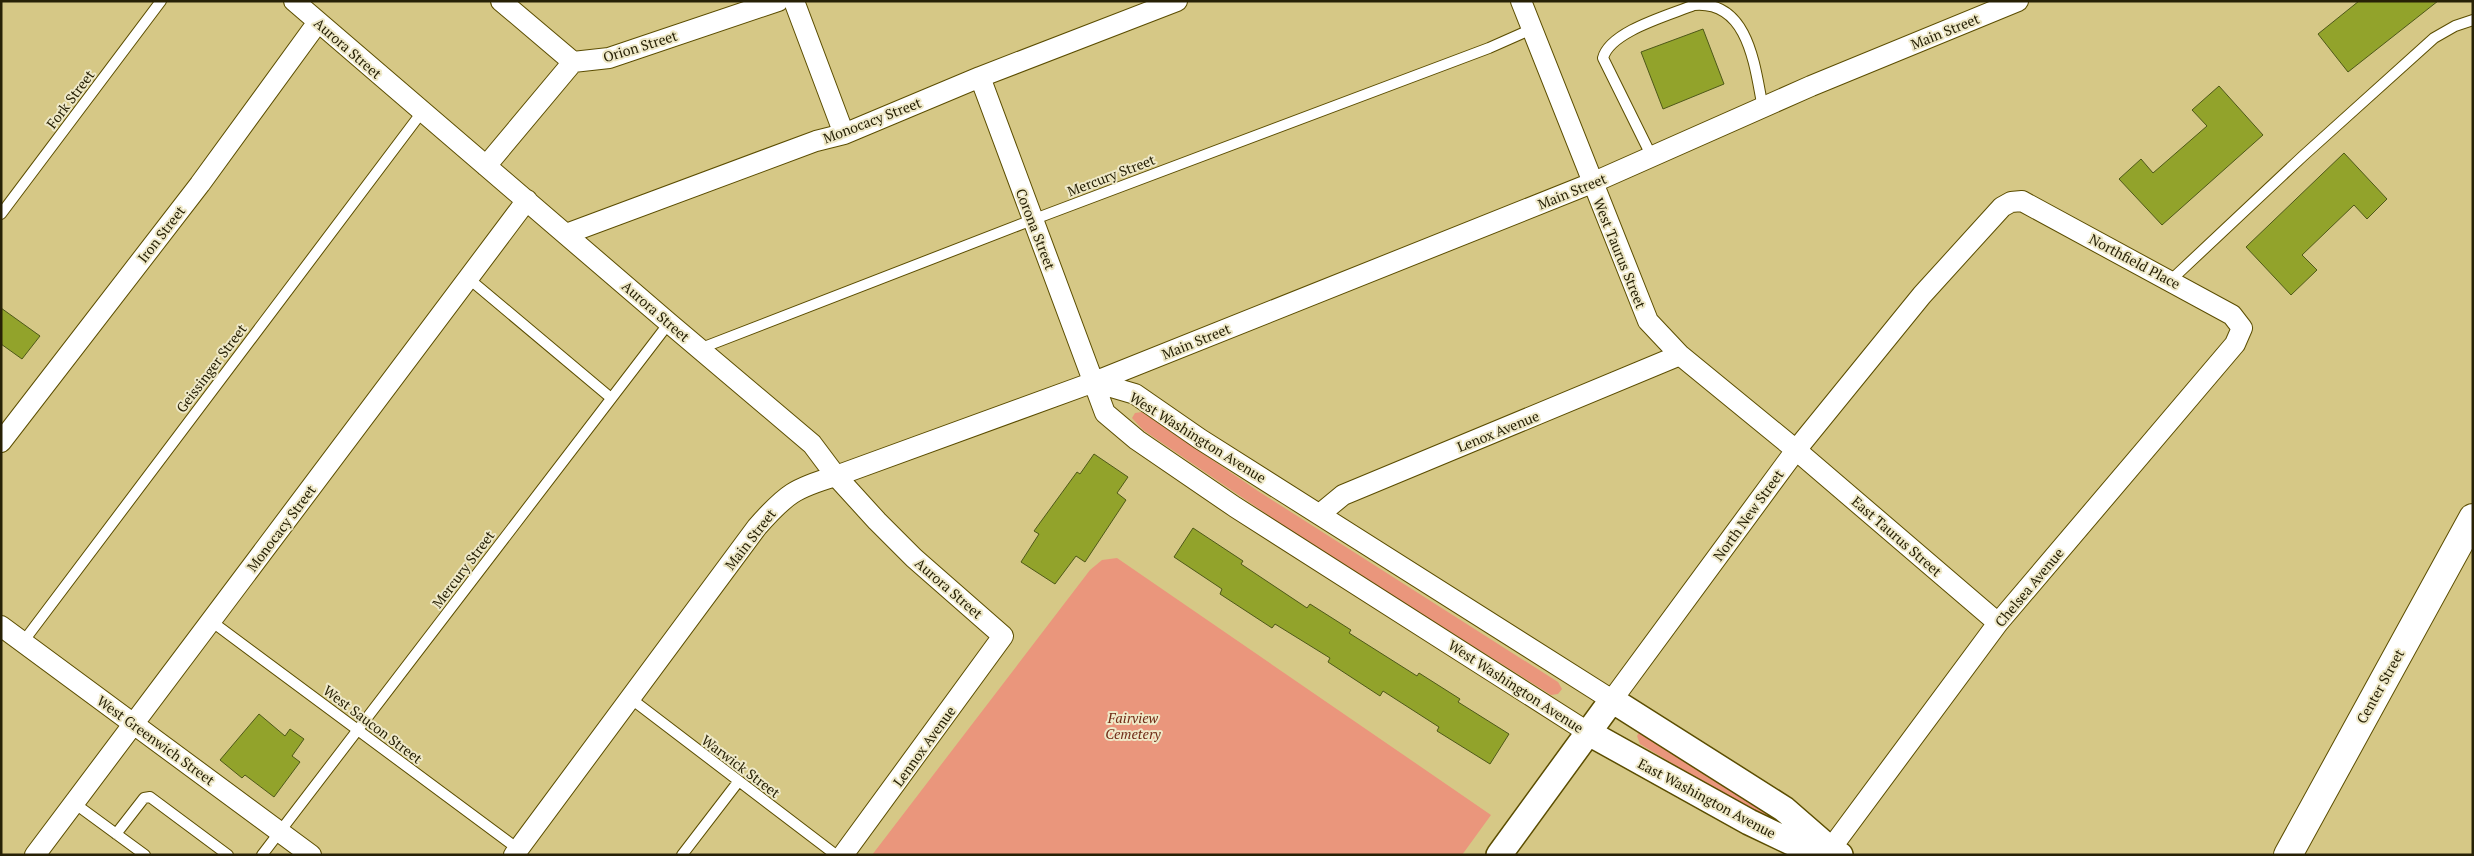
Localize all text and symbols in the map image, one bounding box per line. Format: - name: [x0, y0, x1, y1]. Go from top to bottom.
- street label: Main Street: [1908, 8, 1983, 53]
- street label: Aurora Street: [310, 13, 387, 83]
- street label: Orion Street: [601, 25, 680, 66]
- street label: Fork Street: [42, 65, 99, 132]
- street label: Monocacy Street: [820, 92, 925, 147]
- street label: Mercury Street: [1064, 149, 1158, 200]
- street label: Main Street: [1535, 168, 1610, 213]
- street label: Corona Street: [1012, 186, 1061, 273]
- street label: West Taurus Street: [1589, 195, 1651, 312]
- street label: Iron Street: [133, 201, 190, 266]
- street label: Northfield Place: [2086, 229, 2184, 293]
- street label: Aurora Street: [618, 276, 695, 346]
- street label: Main Street: [1159, 318, 1234, 363]
- street label: Geissinger Street: [171, 319, 251, 416]
- street label: West Washington Avenue: [1126, 387, 1270, 487]
- street label: Lenox Avenue: [1454, 406, 1542, 456]
- street label: North New Street: [1708, 465, 1788, 564]
- street label: Monocacy Street: [242, 480, 320, 575]
- street label: East Taurus Street: [1848, 492, 1947, 581]
- street label: Main Street: [720, 504, 780, 573]
- street label: Mercury Street: [428, 526, 499, 612]
- street label: Chelsea Avenue: [1990, 543, 2068, 631]
- street label: Aurora Street: [911, 553, 988, 623]
- street label: West Washington Avenue: [1445, 635, 1587, 737]
- street label: Center Street: [2352, 645, 2409, 727]
- street label: West Saucon Street: [320, 680, 427, 768]
- street label: West Greenwich Street: [93, 691, 219, 790]
- street label: Lennox Avenue: [888, 702, 960, 790]
- park label: Fairview Cemetery: [1105, 708, 1161, 743]
- street label: Warwick Street: [698, 730, 785, 802]
- street label: East Washington Avenue: [1635, 754, 1779, 842]

